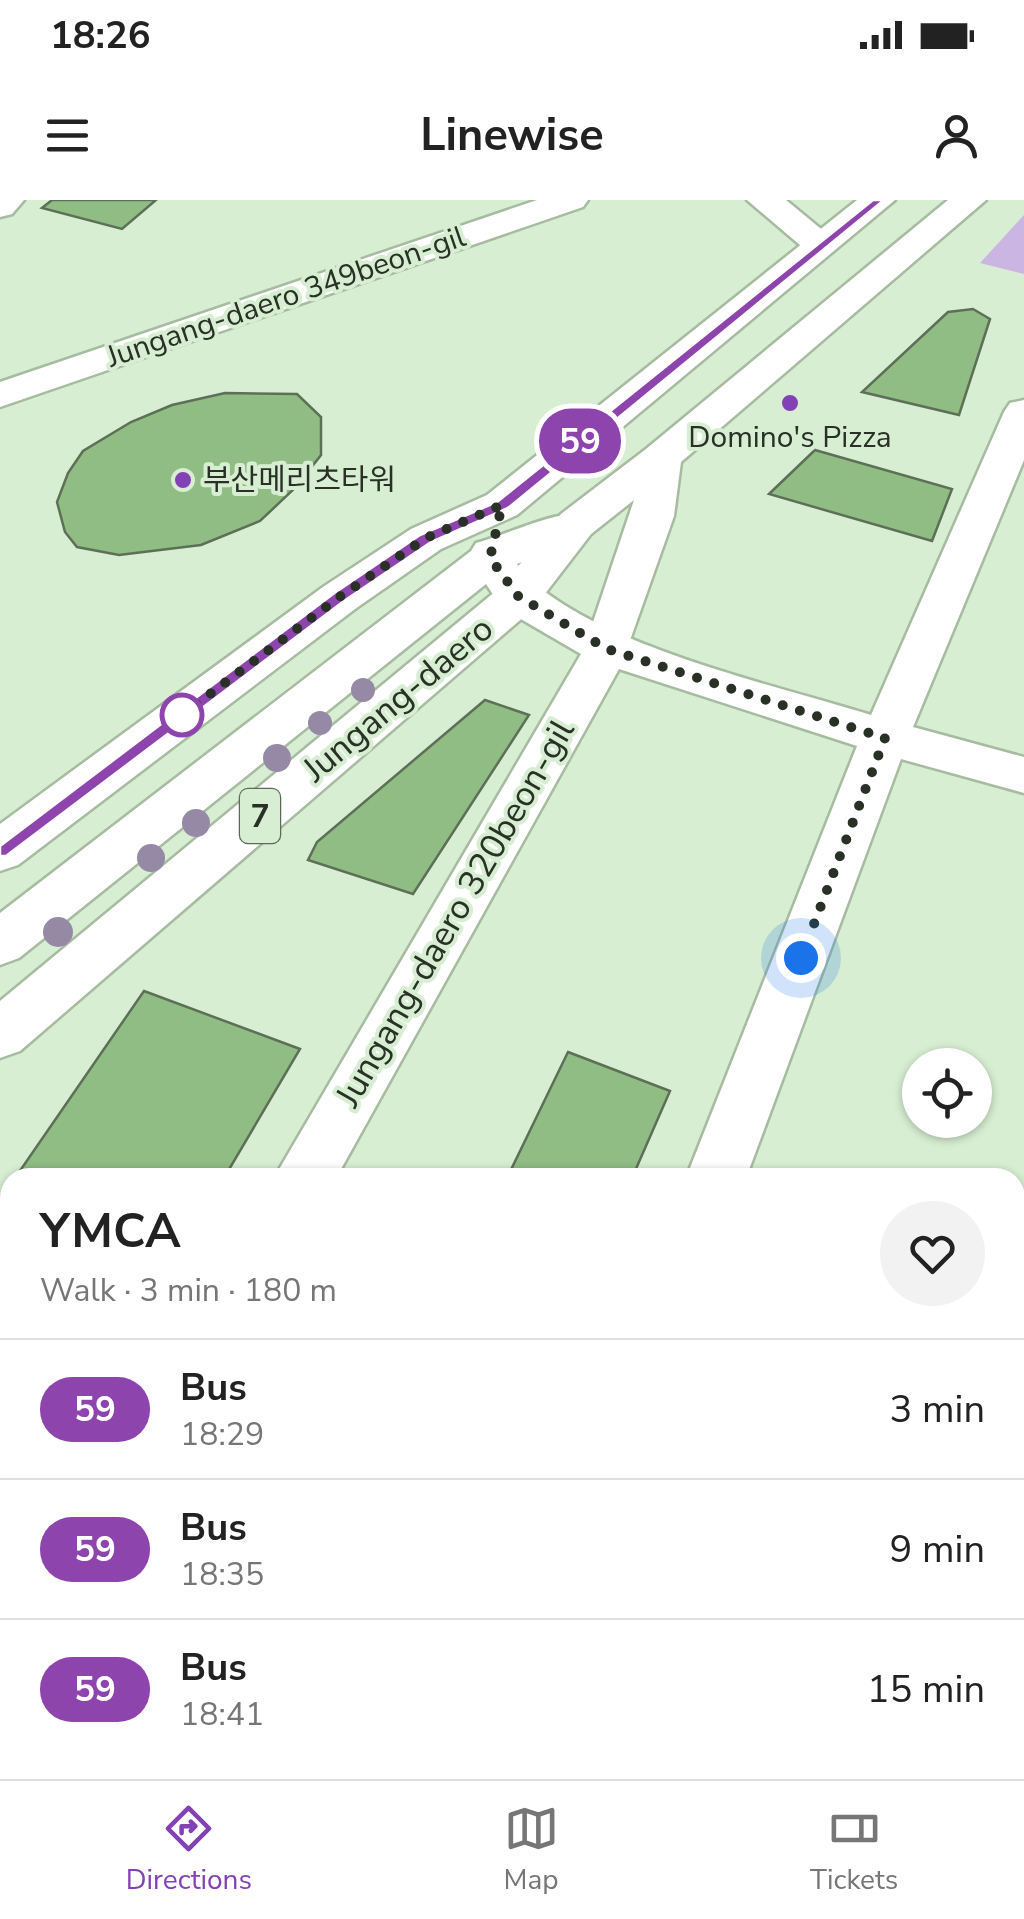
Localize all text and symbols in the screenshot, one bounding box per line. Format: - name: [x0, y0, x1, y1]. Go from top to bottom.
- text: 18:26: [50, 10, 151, 61]
- text: Linewise: [420, 105, 604, 166]
- icon: menu: [40, 108, 95, 163]
- icon: person: [929, 108, 984, 163]
- street label: Jungang-daero 349beon-gil: [100, 216, 471, 378]
- marker: Domino's Pizza: [779, 392, 801, 414]
- line badge: 59: [535, 408, 625, 474]
- place label: Domino's Pizza: [688, 417, 892, 458]
- text: 59: [559, 418, 601, 465]
- place label: 부산메리츠타워: [203, 460, 396, 501]
- marker: 부산메리츠타워: [172, 469, 194, 491]
- street label: Jungang-daero: [292, 605, 503, 793]
- unlabelled marker: [161, 694, 203, 736]
- street label: Jungang-daero 320beon-gil: [324, 710, 586, 1116]
- road number: 7: [240, 789, 280, 843]
- your location: [776, 933, 826, 983]
- map controls: [902, 1048, 992, 1138]
- button: locate: [902, 1048, 992, 1138]
- text: YMCA: [40, 1198, 181, 1264]
- button: heart: [880, 1201, 985, 1306]
- text: Walk · 3 min · 180 m: [40, 1269, 337, 1312]
- text: Bus: [180, 1362, 247, 1413]
- text: 3 min: [890, 1384, 985, 1435]
- text: 59: [74, 1386, 116, 1433]
- text: 18:29: [180, 1413, 264, 1456]
- text: Bus: [180, 1502, 247, 1553]
- text: 9 min: [890, 1524, 985, 1575]
- text: 59: [74, 1526, 116, 1573]
- text: 18:35: [180, 1553, 264, 1596]
- text: Bus: [180, 1642, 247, 1693]
- text: 15 min: [867, 1664, 985, 1715]
- text: 59: [74, 1666, 116, 1713]
- text: 18:41: [180, 1693, 264, 1736]
- tab: Directions: [126, 1801, 252, 1899]
- tab: Map: [503, 1801, 559, 1899]
- tab: Tickets: [810, 1801, 898, 1899]

